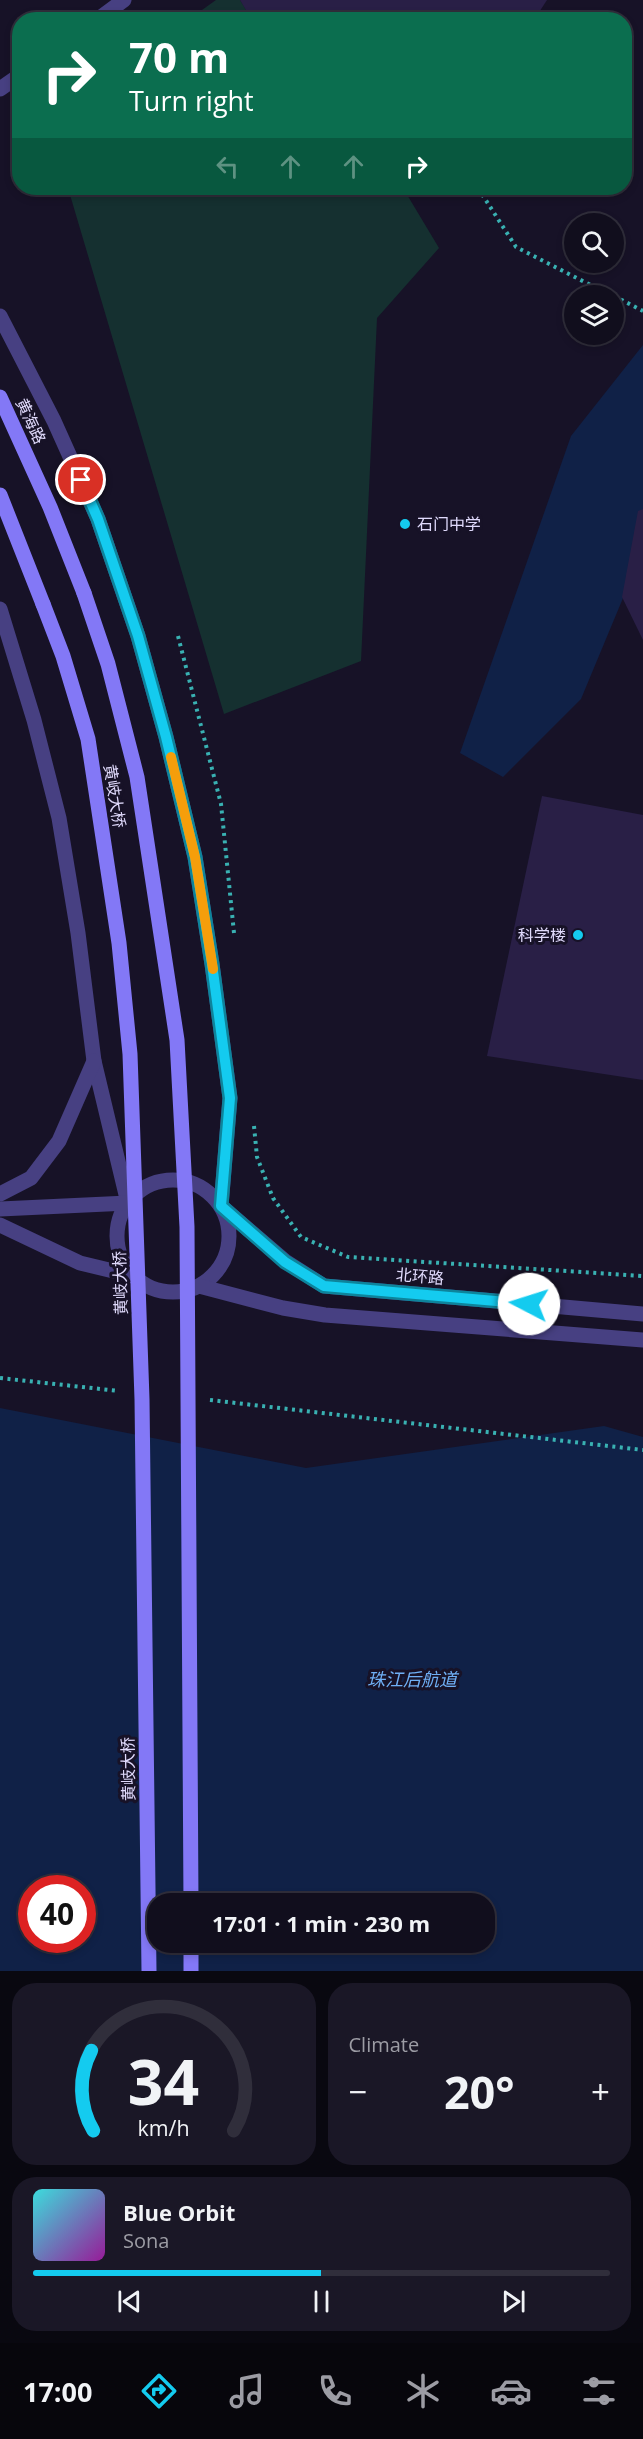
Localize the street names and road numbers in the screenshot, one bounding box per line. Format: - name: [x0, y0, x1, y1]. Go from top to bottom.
- street label: 黄海路: [11, 395, 51, 447]
- street label: 黄岐大桥: [99, 763, 131, 829]
- street label: 黄岐大桥: [108, 1251, 132, 1315]
- street label: 北环路: [395, 1263, 445, 1289]
- street label: 黄岐大桥: [116, 1737, 140, 1801]

